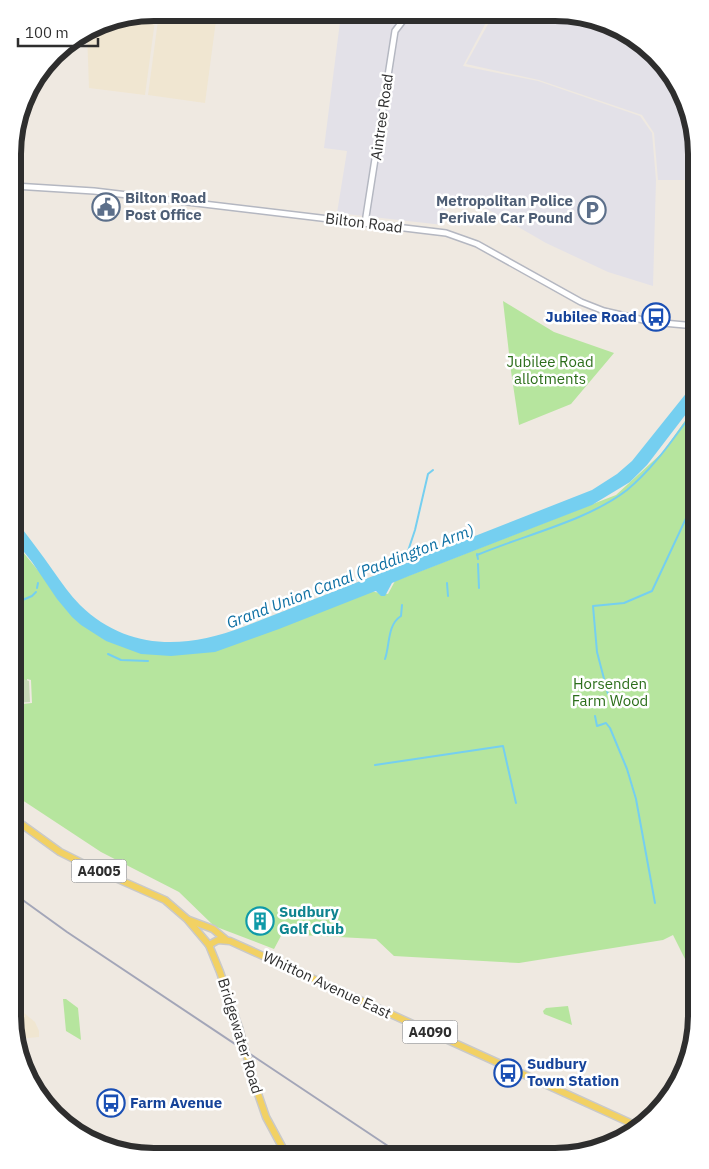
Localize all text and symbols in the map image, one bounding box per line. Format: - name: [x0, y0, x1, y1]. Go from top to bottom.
- scale bar: [18, 15, 98, 47]
- text: 100 m: [25, 23, 69, 42]
- street label: Aintree Road: [366, 72, 397, 161]
- place label: Bilton Road Post Office: [125, 188, 206, 224]
- place label: Metropolitan Police Perivale Car Pound: [436, 191, 573, 227]
- public building icon: Bilton Road Post Office: [91, 192, 121, 222]
- parking icon: Metropolitan Police Perivale Car Pound: [577, 195, 607, 225]
- street label: Bilton Road: [324, 208, 404, 237]
- bus stop icon: Jubilee Road: [641, 302, 671, 332]
- place label: Jubilee Road: [545, 307, 637, 326]
- park label: Jubilee Road allotments: [506, 352, 594, 388]
- water label: Grand Union Canal (Paddington Arm): [223, 519, 477, 633]
- park label: Horsenden Farm Wood: [572, 674, 648, 710]
- road number: A4005: [72, 859, 126, 882]
- place label: Sudbury Golf Club: [279, 902, 344, 938]
- building icon: Sudbury Golf Club: [245, 906, 275, 936]
- street label: Whitton Avenue East: [260, 947, 394, 1023]
- street label: Bridgewater Road: [214, 976, 267, 1096]
- road number: A4090: [402, 1020, 458, 1044]
- place label: Sudbury Town Station: [527, 1054, 619, 1090]
- bus stop icon: Sudbury Town Station: [493, 1058, 523, 1088]
- bus stop icon: Farm Avenue: [96, 1088, 126, 1118]
- place label: Farm Avenue: [130, 1093, 222, 1112]

